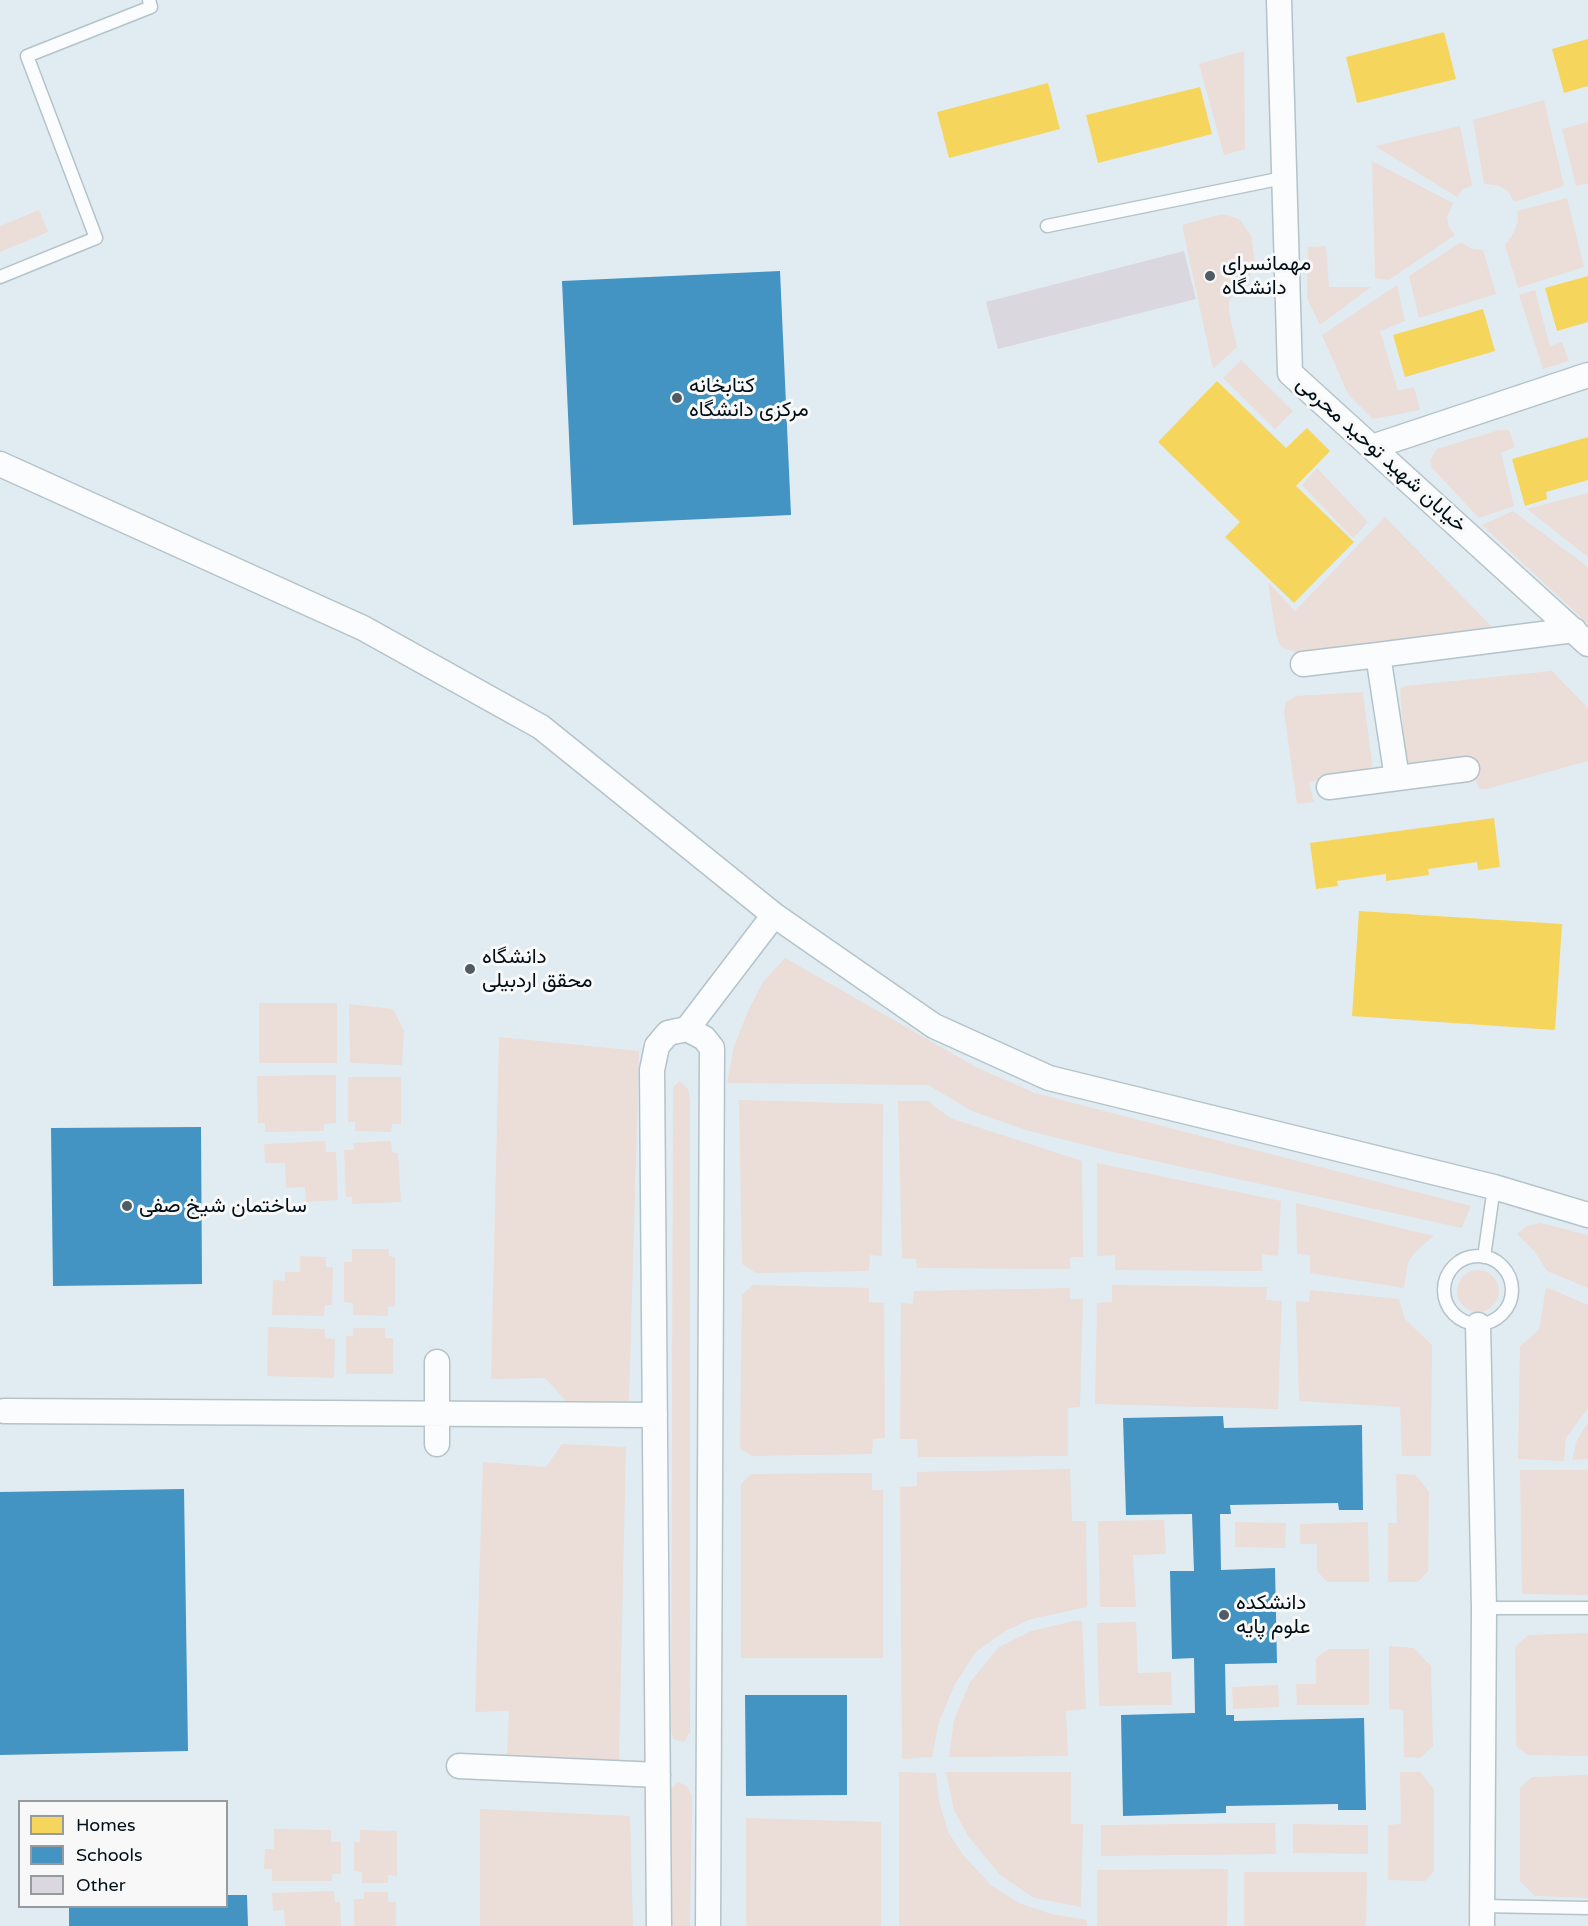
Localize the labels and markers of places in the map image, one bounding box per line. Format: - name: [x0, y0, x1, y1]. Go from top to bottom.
- place label: مهمانسرای دانشگاه: [1222, 251, 1311, 301]
- marker: مهمانسرای دانشگاه: [1203, 269, 1217, 283]
- place label: کتابخانه مرکزی دانشگاه: [689, 373, 809, 423]
- marker: کتابخانه مرکزی دانشگاه: [670, 391, 684, 405]
- place label: دانشگاه محقق اردبیلی: [482, 944, 592, 994]
- marker: دانشگاه محقق اردبیلی: [463, 962, 477, 976]
- place label: ساختمان شیخ صفی: [139, 1193, 307, 1219]
- marker: ساختمان شیخ صفی: [120, 1199, 134, 1213]
- place label: دانشکده علوم پایه: [1236, 1590, 1310, 1640]
- marker: دانشکده علوم پایه: [1217, 1608, 1231, 1622]

